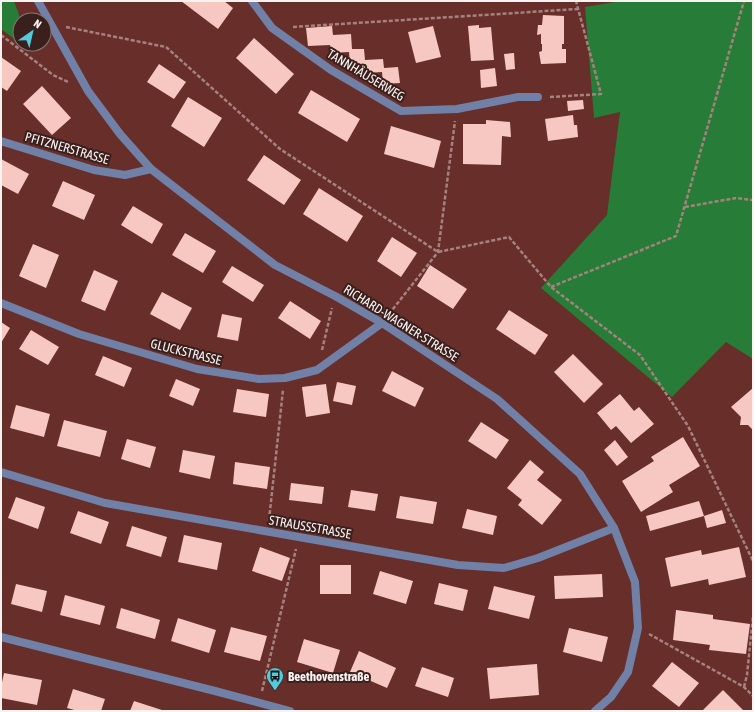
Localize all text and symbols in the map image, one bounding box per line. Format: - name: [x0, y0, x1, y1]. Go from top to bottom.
- north arrow: [12, 12, 52, 52]
- text: N: [32, 17, 44, 31]
- street label: TANNHÄUSERWEG: [325, 46, 408, 104]
- street label: PFITZNERSTRASSE: [23, 129, 111, 167]
- street label: RICHARD-WAGNER-STRASSE: [341, 282, 462, 365]
- street label: GLUCKSTRASSE: [149, 336, 223, 368]
- street label: STRAUSSSTRASSE: [268, 512, 353, 542]
- bus stop icon: Beethovenstraße: [265, 666, 285, 691]
- place label: Beethovenstraße: [288, 669, 369, 684]

